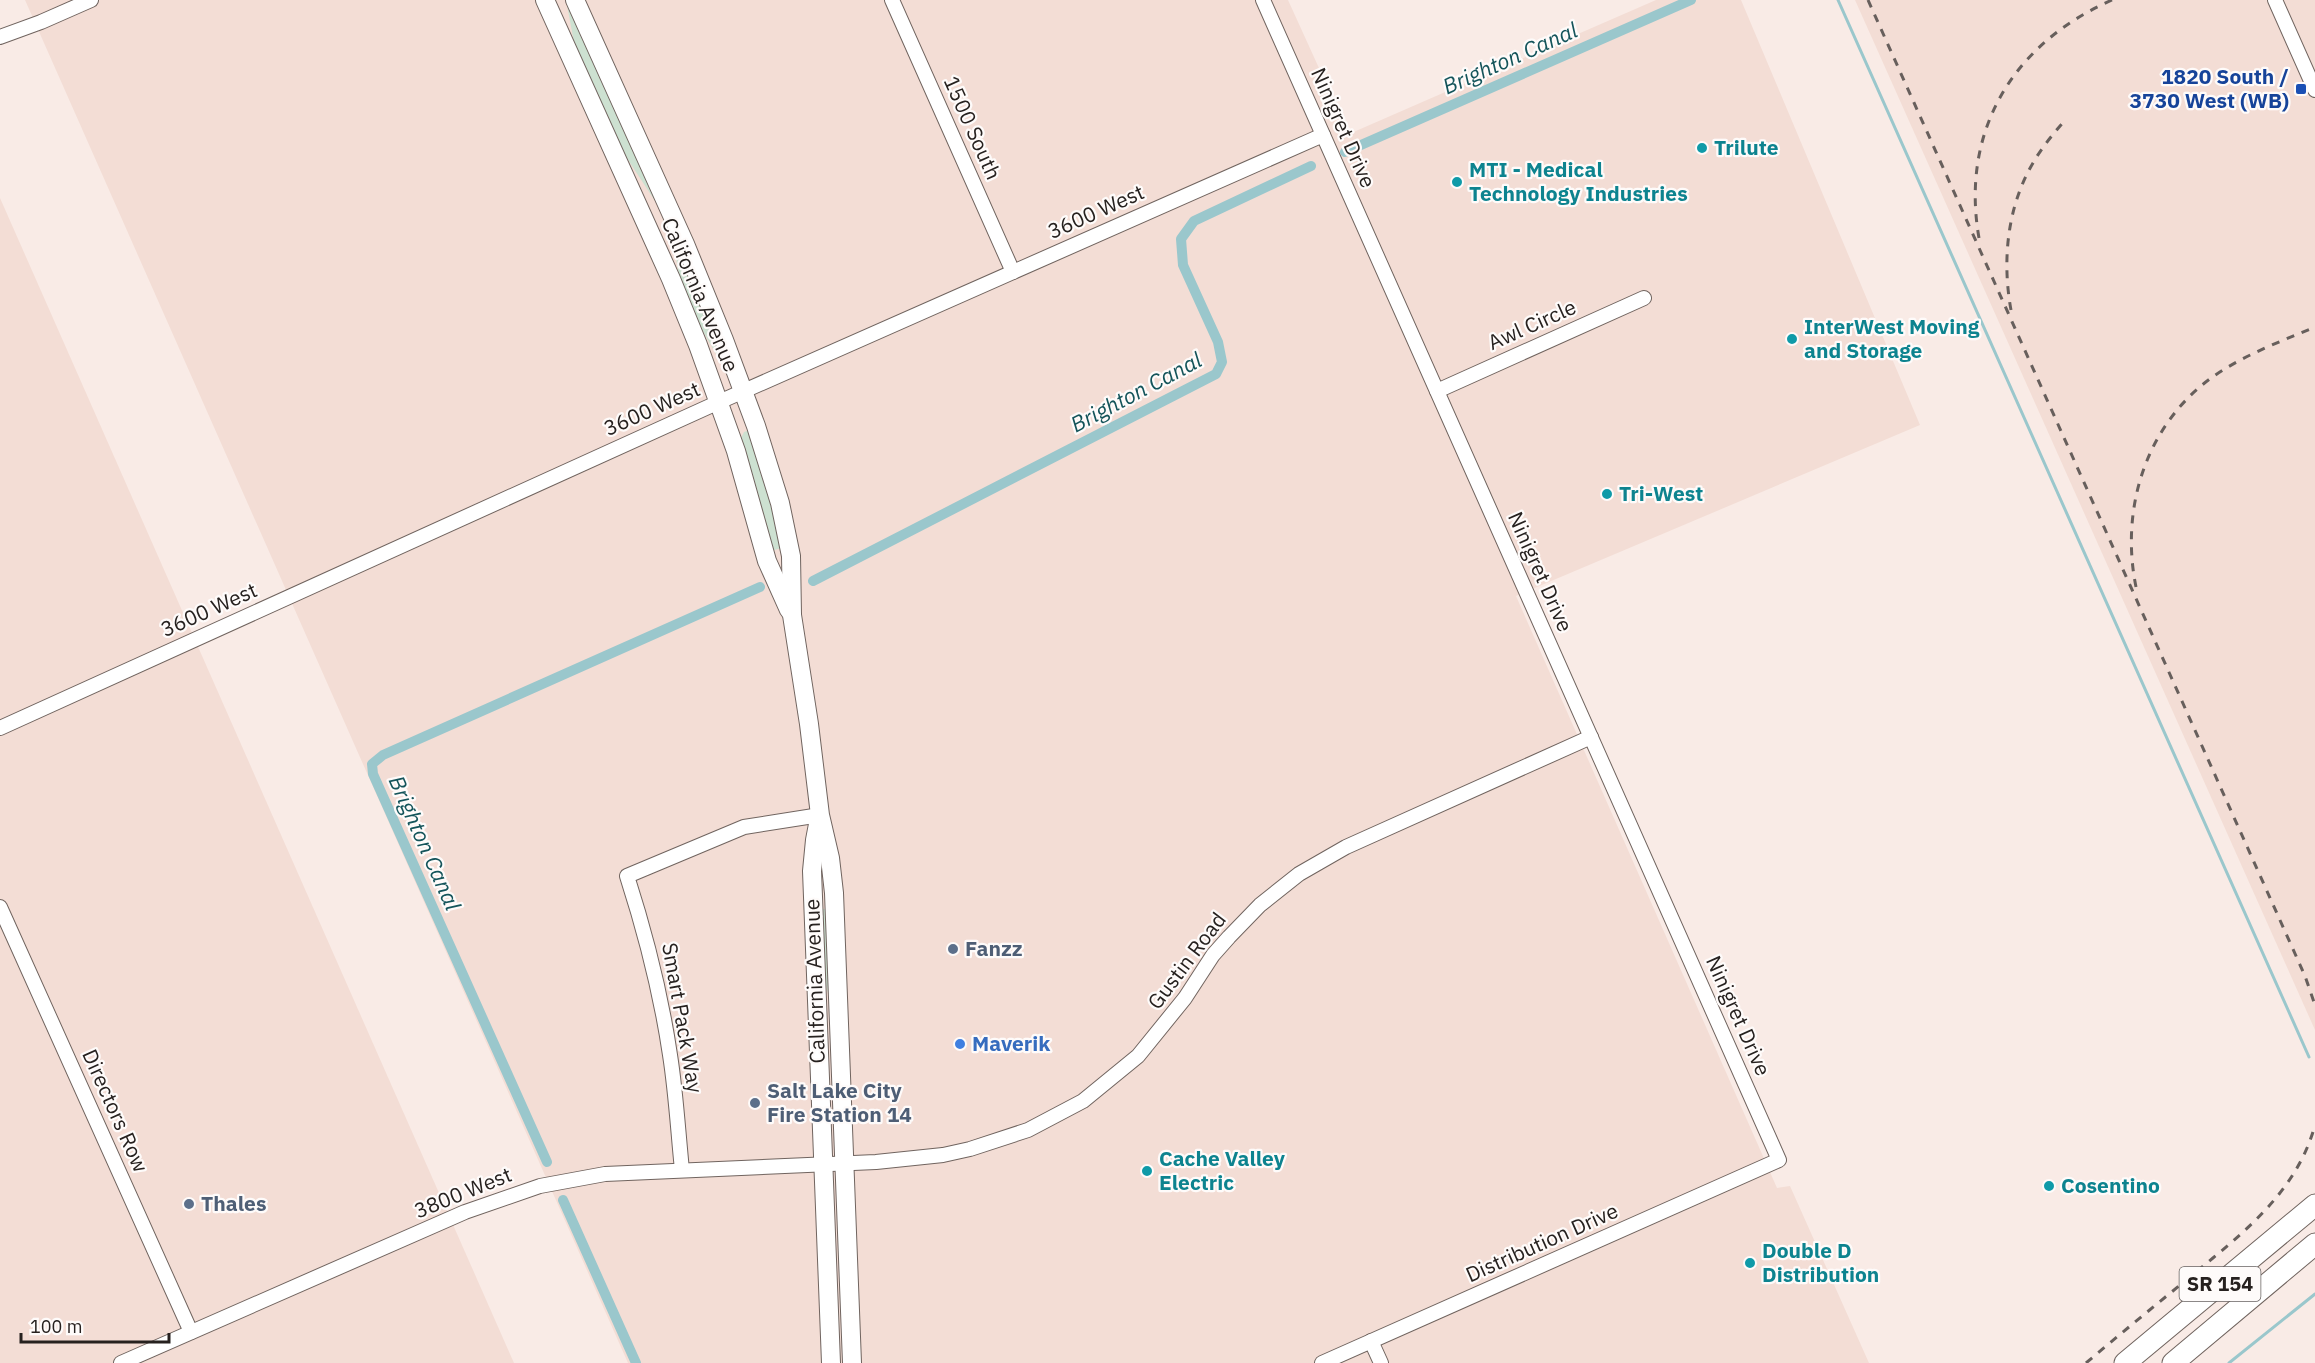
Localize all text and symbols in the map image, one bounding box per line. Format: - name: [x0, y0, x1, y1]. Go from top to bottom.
- water label: Brighton Canal: [1438, 15, 1582, 100]
- place label: 1820 South / 3730 West (WB): [2129, 62, 2289, 114]
- street label: Ninigret Drive: [1305, 63, 1383, 192]
- street label: 1500 South: [938, 71, 1008, 184]
- marker: 1820 South / 3730 West (WB): [2294, 82, 2308, 96]
- place label: Trilute: [1714, 133, 1779, 161]
- marker: Trilute: [1695, 141, 1709, 155]
- place label: MTI - Medical Technology Industries: [1469, 155, 1688, 207]
- marker: MTI - Medical Technology Industries: [1450, 175, 1464, 189]
- street label: 3600 West: [1043, 177, 1148, 245]
- street label: California Avenue: [656, 213, 746, 376]
- street label: Awl Circle: [1483, 292, 1580, 356]
- place label: InterWest Moving and Storage: [1804, 312, 1980, 364]
- marker: InterWest Moving and Storage: [1785, 332, 1799, 346]
- water label: Brighton Canal: [1065, 345, 1207, 438]
- street label: 3600 West: [599, 374, 704, 442]
- place label: Tri-West: [1619, 479, 1703, 507]
- marker: Tri-West: [1600, 487, 1614, 501]
- street label: Ninigret Drive: [1502, 507, 1580, 636]
- street label: 3600 West: [156, 575, 261, 643]
- water label: Brighton Canal: [383, 771, 468, 915]
- street label: California Avenue: [797, 898, 831, 1064]
- street label: Gustin Road: [1141, 906, 1232, 1015]
- place label: Fanzz: [965, 934, 1023, 962]
- street label: Smart Pack Way: [656, 940, 710, 1096]
- marker: Fanzz: [946, 942, 960, 956]
- street label: Ninigret Drive: [1700, 951, 1778, 1080]
- place label: Maverik: [972, 1029, 1051, 1057]
- marker: Maverik: [953, 1037, 967, 1051]
- street label: Directors Row: [76, 1045, 156, 1177]
- place label: Salt Lake City Fire Station 14: [767, 1076, 912, 1128]
- marker: Salt Lake City Fire Station 14: [748, 1096, 762, 1110]
- place label: Cache Valley Electric: [1159, 1144, 1286, 1196]
- street label: 3800 West: [410, 1160, 515, 1224]
- marker: Cache Valley Electric: [1140, 1164, 1154, 1178]
- place label: Cosentino: [2061, 1171, 2160, 1199]
- marker: Cosentino: [2042, 1179, 2056, 1193]
- place label: Thales: [201, 1189, 266, 1217]
- street label: Distribution Drive: [1461, 1196, 1622, 1288]
- marker: Thales: [182, 1197, 196, 1211]
- place label: Double D Distribution: [1762, 1236, 1879, 1288]
- marker: Double D Distribution: [1743, 1256, 1757, 1270]
- road number: SR 154: [2180, 1267, 2260, 1301]
- scale bar: [21, 1306, 170, 1344]
- text: 100 m: [30, 1315, 82, 1338]

